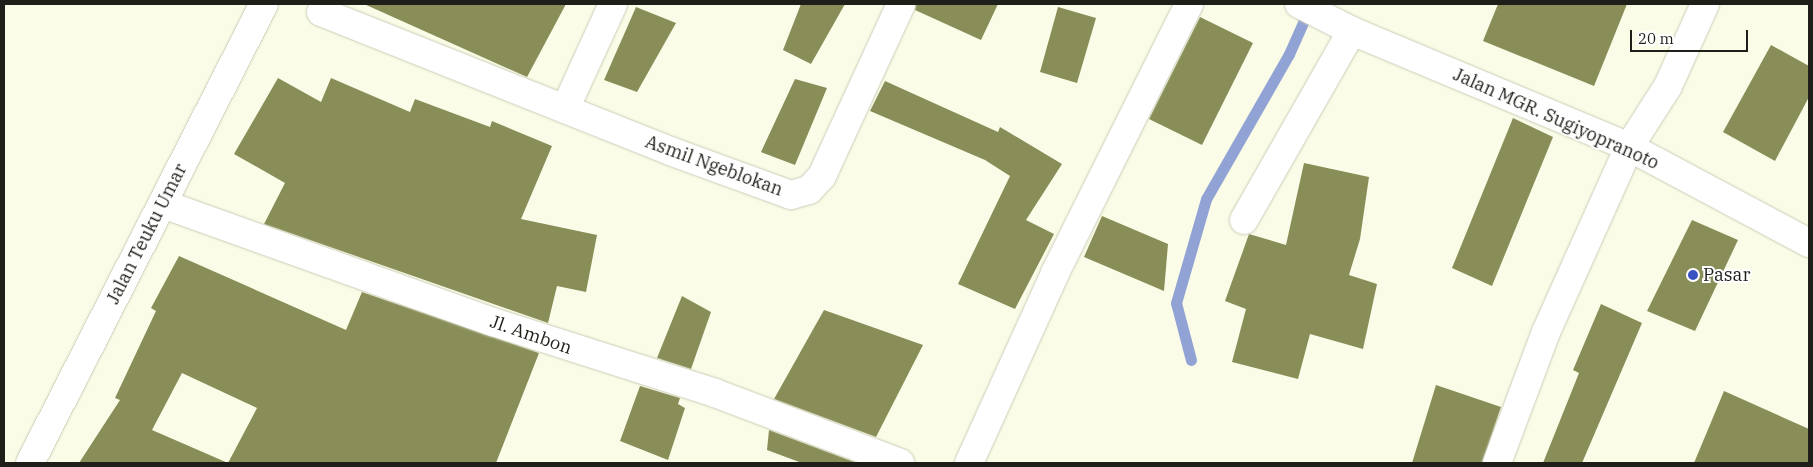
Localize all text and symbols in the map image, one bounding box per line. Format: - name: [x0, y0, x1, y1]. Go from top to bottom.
- scale bar: [1633, 20, 1750, 52]
- text: 20 m: [1638, 29, 1674, 48]
- street label: Jalan MGR. Sugiyopranoto: [1450, 64, 1662, 174]
- street label: Asmil Ngeblokan: [642, 131, 786, 201]
- street label: Jalan Teuku Umar: [102, 160, 192, 308]
- place label: Pasar: [1703, 264, 1750, 286]
- marker: Pasar: [1687, 269, 1699, 281]
- street label: Jl. Ambon: [487, 311, 575, 359]

